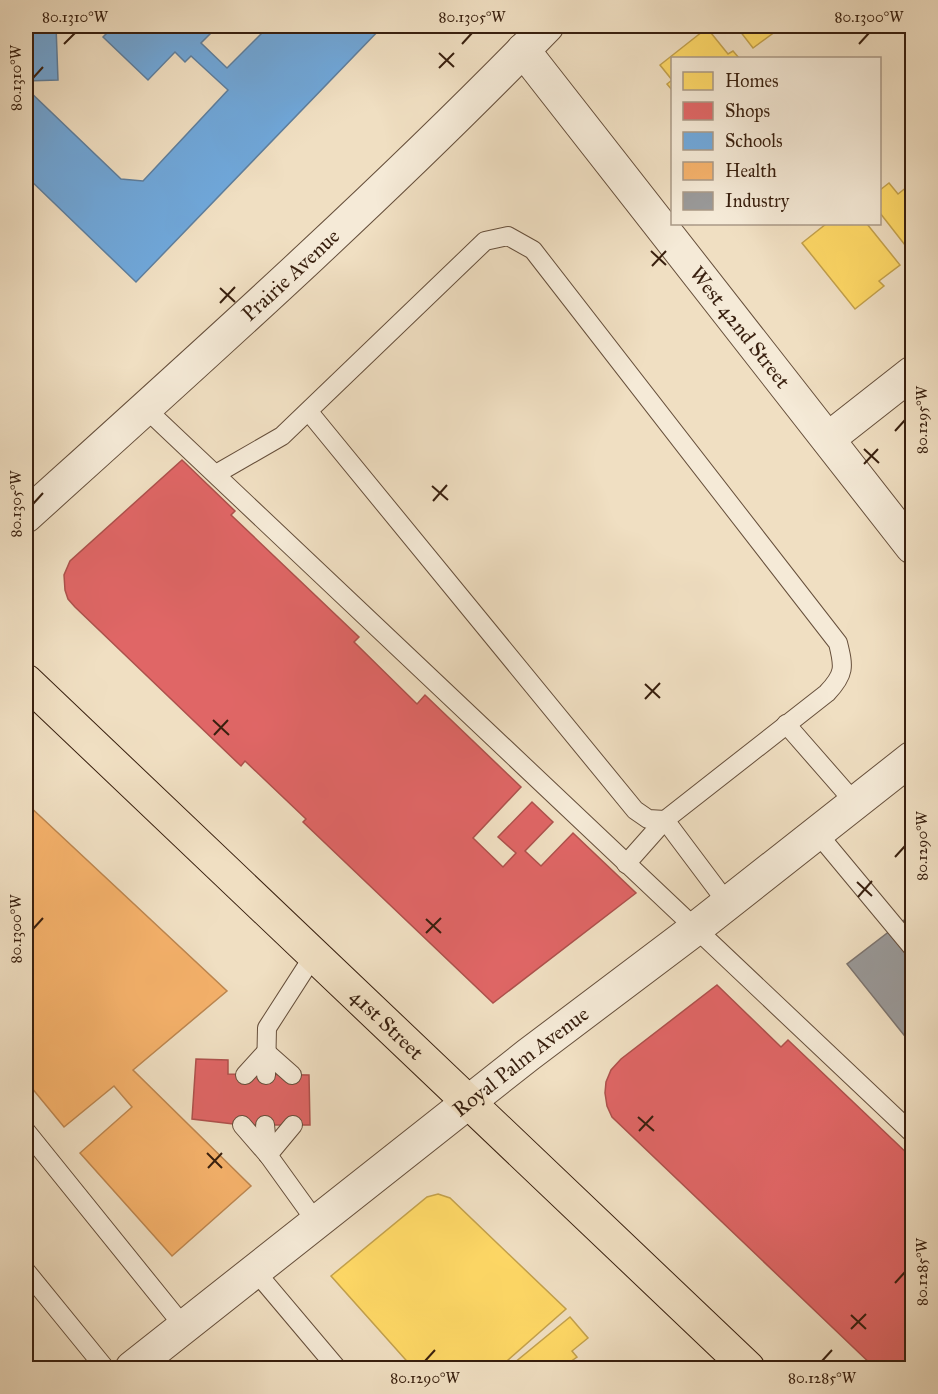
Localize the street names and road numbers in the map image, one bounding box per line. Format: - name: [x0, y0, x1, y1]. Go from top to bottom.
- street label: Prairie Avenue: [236, 223, 345, 327]
- street label: West 42nd Street: [684, 261, 796, 394]
- street label: 41st Street: [345, 983, 429, 1066]
- street label: Royal Palm Avenue: [447, 1001, 594, 1123]

